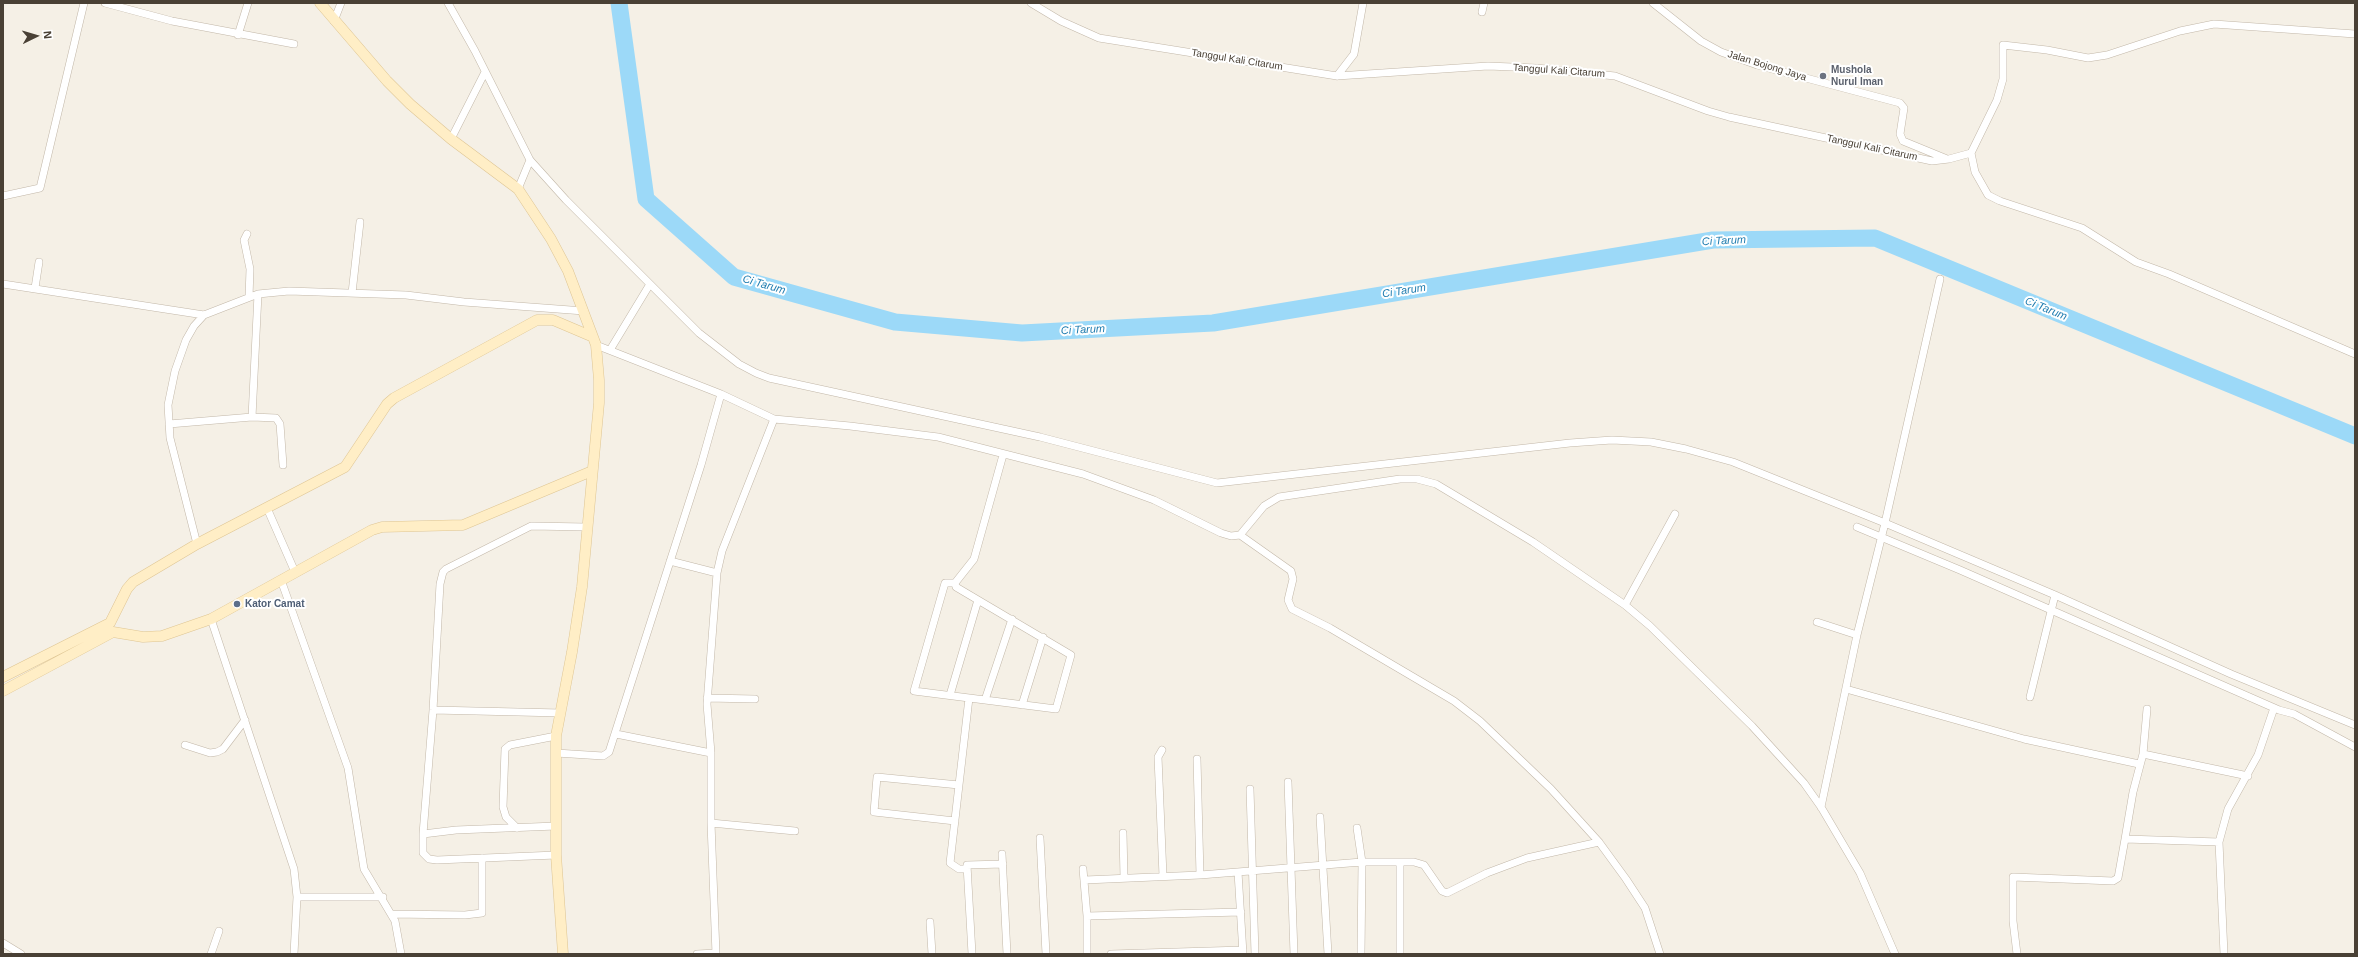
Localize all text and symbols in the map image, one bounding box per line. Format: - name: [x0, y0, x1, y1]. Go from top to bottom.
- north arrow: [16, 16, 56, 56]
- text: N: [42, 30, 54, 39]
- street label: Tanggul Kali Citarum: [1190, 47, 1284, 73]
- street label: Jalan Bojong Jaya: [1726, 48, 1808, 84]
- street label: Tanggul Kali Citarum: [1513, 62, 1605, 80]
- place label: Mushola Nurul Iman: [1831, 64, 1883, 88]
- marker: Mushola Nurul Iman: [1818, 71, 1828, 81]
- street label: Tanggul Kali Citarum: [1826, 133, 1918, 163]
- water label: Ci Tarum: [1702, 233, 1746, 249]
- water label: Ci Tarum: [741, 273, 787, 297]
- water label: Ci Tarum: [1381, 281, 1427, 301]
- water label: Ci Tarum: [2023, 295, 2069, 323]
- water label: Ci Tarum: [1061, 322, 1105, 338]
- place label: Kator Camat: [245, 598, 304, 610]
- marker: Kator Camat: [232, 599, 242, 609]

